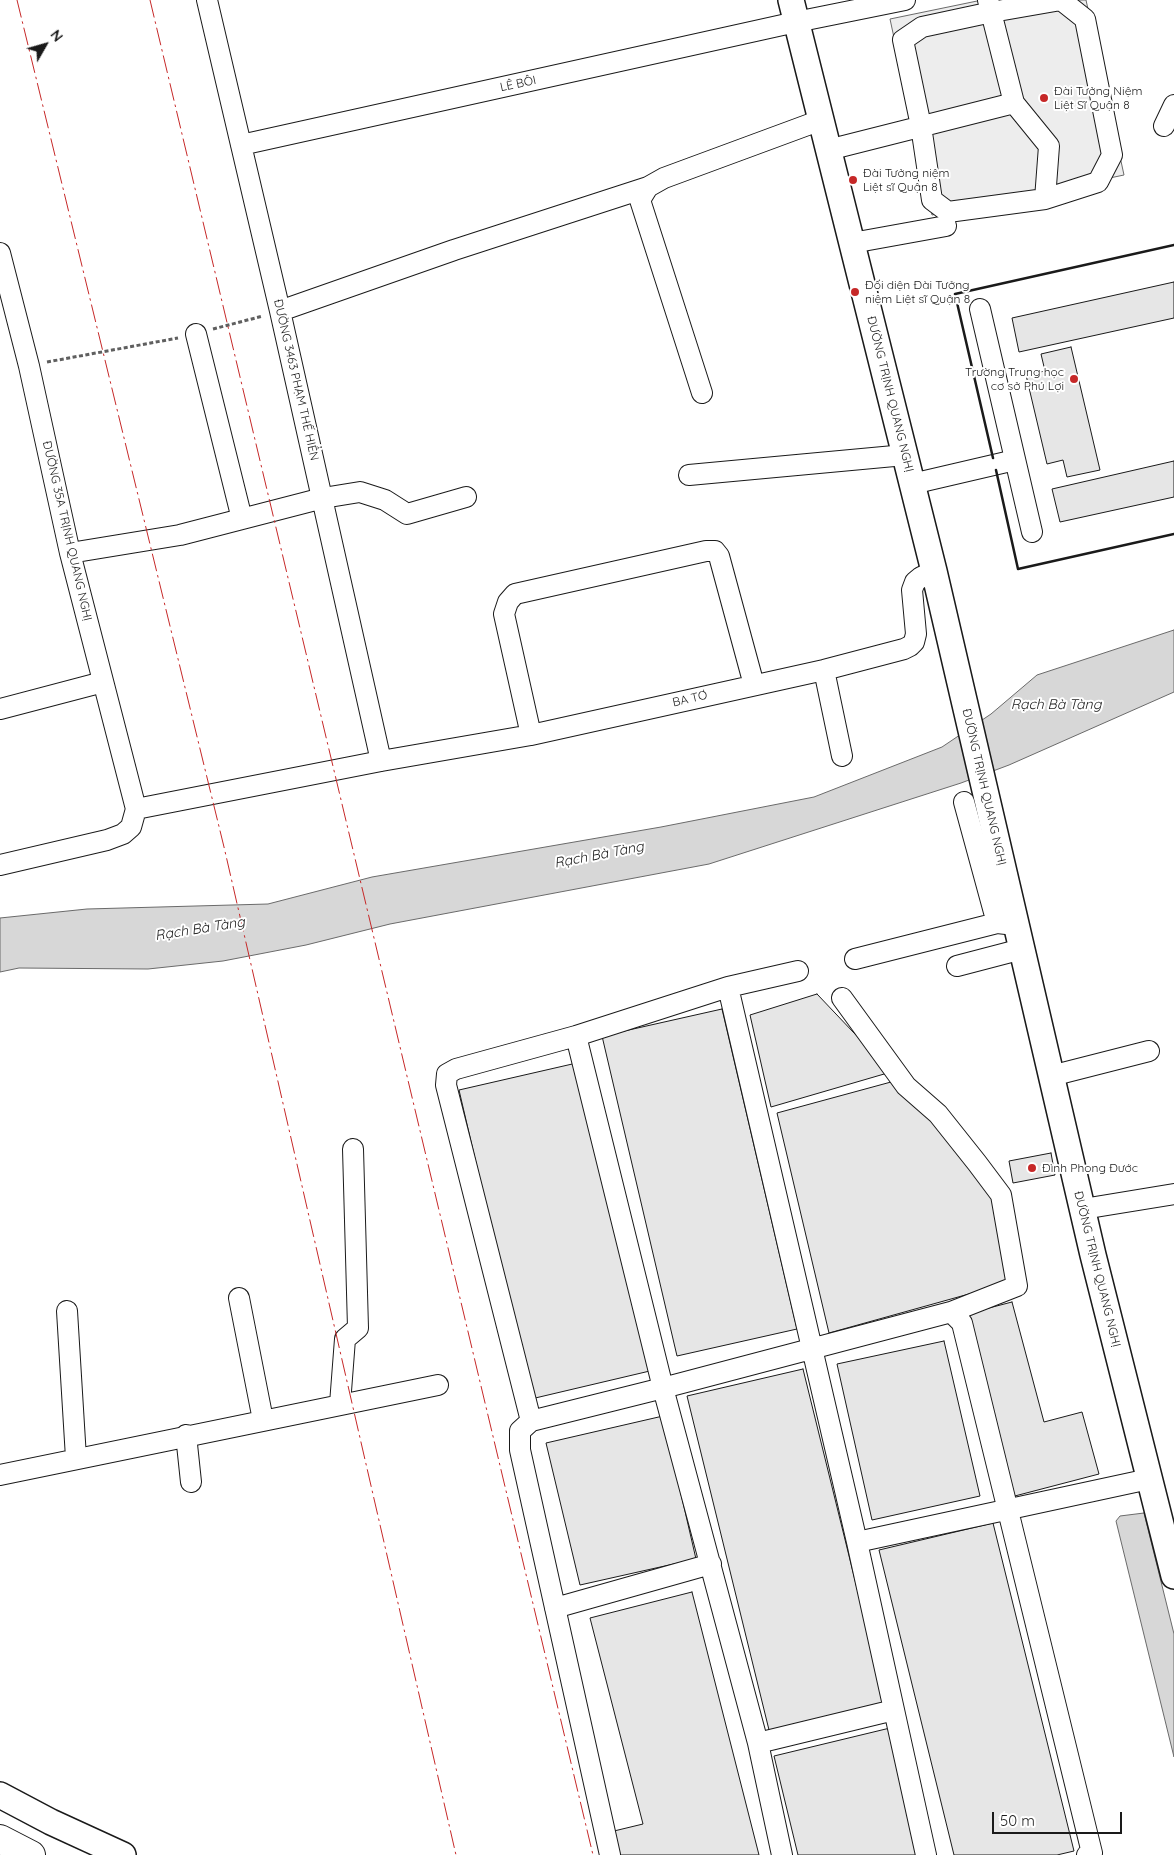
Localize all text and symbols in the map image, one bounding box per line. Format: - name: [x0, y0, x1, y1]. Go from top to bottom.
- north arrow: [20, 20, 70, 70]
- text: N: [47, 26, 67, 45]
- street label: LÊ BÔI: [499, 73, 537, 95]
- place label: Đài Tưởng Niệm Liệt Sĩ Quận 8: [1054, 84, 1142, 112]
- marker: Đài Tưởng Niệm Liệt Sĩ Quận 8: [1038, 92, 1050, 104]
- place label: Đài Tưởng niệm Liệt sĩ Quận 8: [863, 166, 950, 194]
- marker: Đài Tưởng niệm Liệt sĩ Quận 8: [847, 174, 859, 186]
- place label: Đối diện Đài Tưởng niệm Liệt sĩ Quận 8: [865, 278, 970, 306]
- marker: Đối diện Đài Tưởng niệm Liệt sĩ Quận 8: [849, 286, 861, 298]
- street label: ĐƯỜNG 3463 PHẠM THẾ HIỂN: [270, 298, 322, 462]
- street label: ĐƯỜNG TRỊNH QUANG NGHỊ: [864, 315, 916, 473]
- place label: Trường Trung học cơ sở Phú Lợi: [965, 365, 1064, 393]
- marker: Trường Trung học cơ sở Phú Lợi: [1068, 373, 1080, 385]
- street label: ĐƯỜNG 35A TRỊNH QUANG NGHỊ: [39, 440, 95, 622]
- street label: BA TƠ: [671, 688, 709, 710]
- water label: Rạch Bà Tàng: [1011, 697, 1101, 713]
- street label: ĐƯỜNG TRỊNH QUANG NGHỊ: [959, 707, 1009, 867]
- water label: Rạch Bà Tàng: [553, 838, 645, 872]
- water label: Rạch Bà Tàng: [154, 914, 246, 944]
- place label: Đình Phong Đước: [1042, 1161, 1138, 1175]
- marker: Đình Phong Đước: [1026, 1162, 1038, 1174]
- street label: ĐƯỜNG TRỊNH QUANG NGHỊ: [1071, 1190, 1123, 1348]
- scale bar: [994, 1802, 1124, 1834]
- text: 50 m: [1000, 1811, 1035, 1830]

